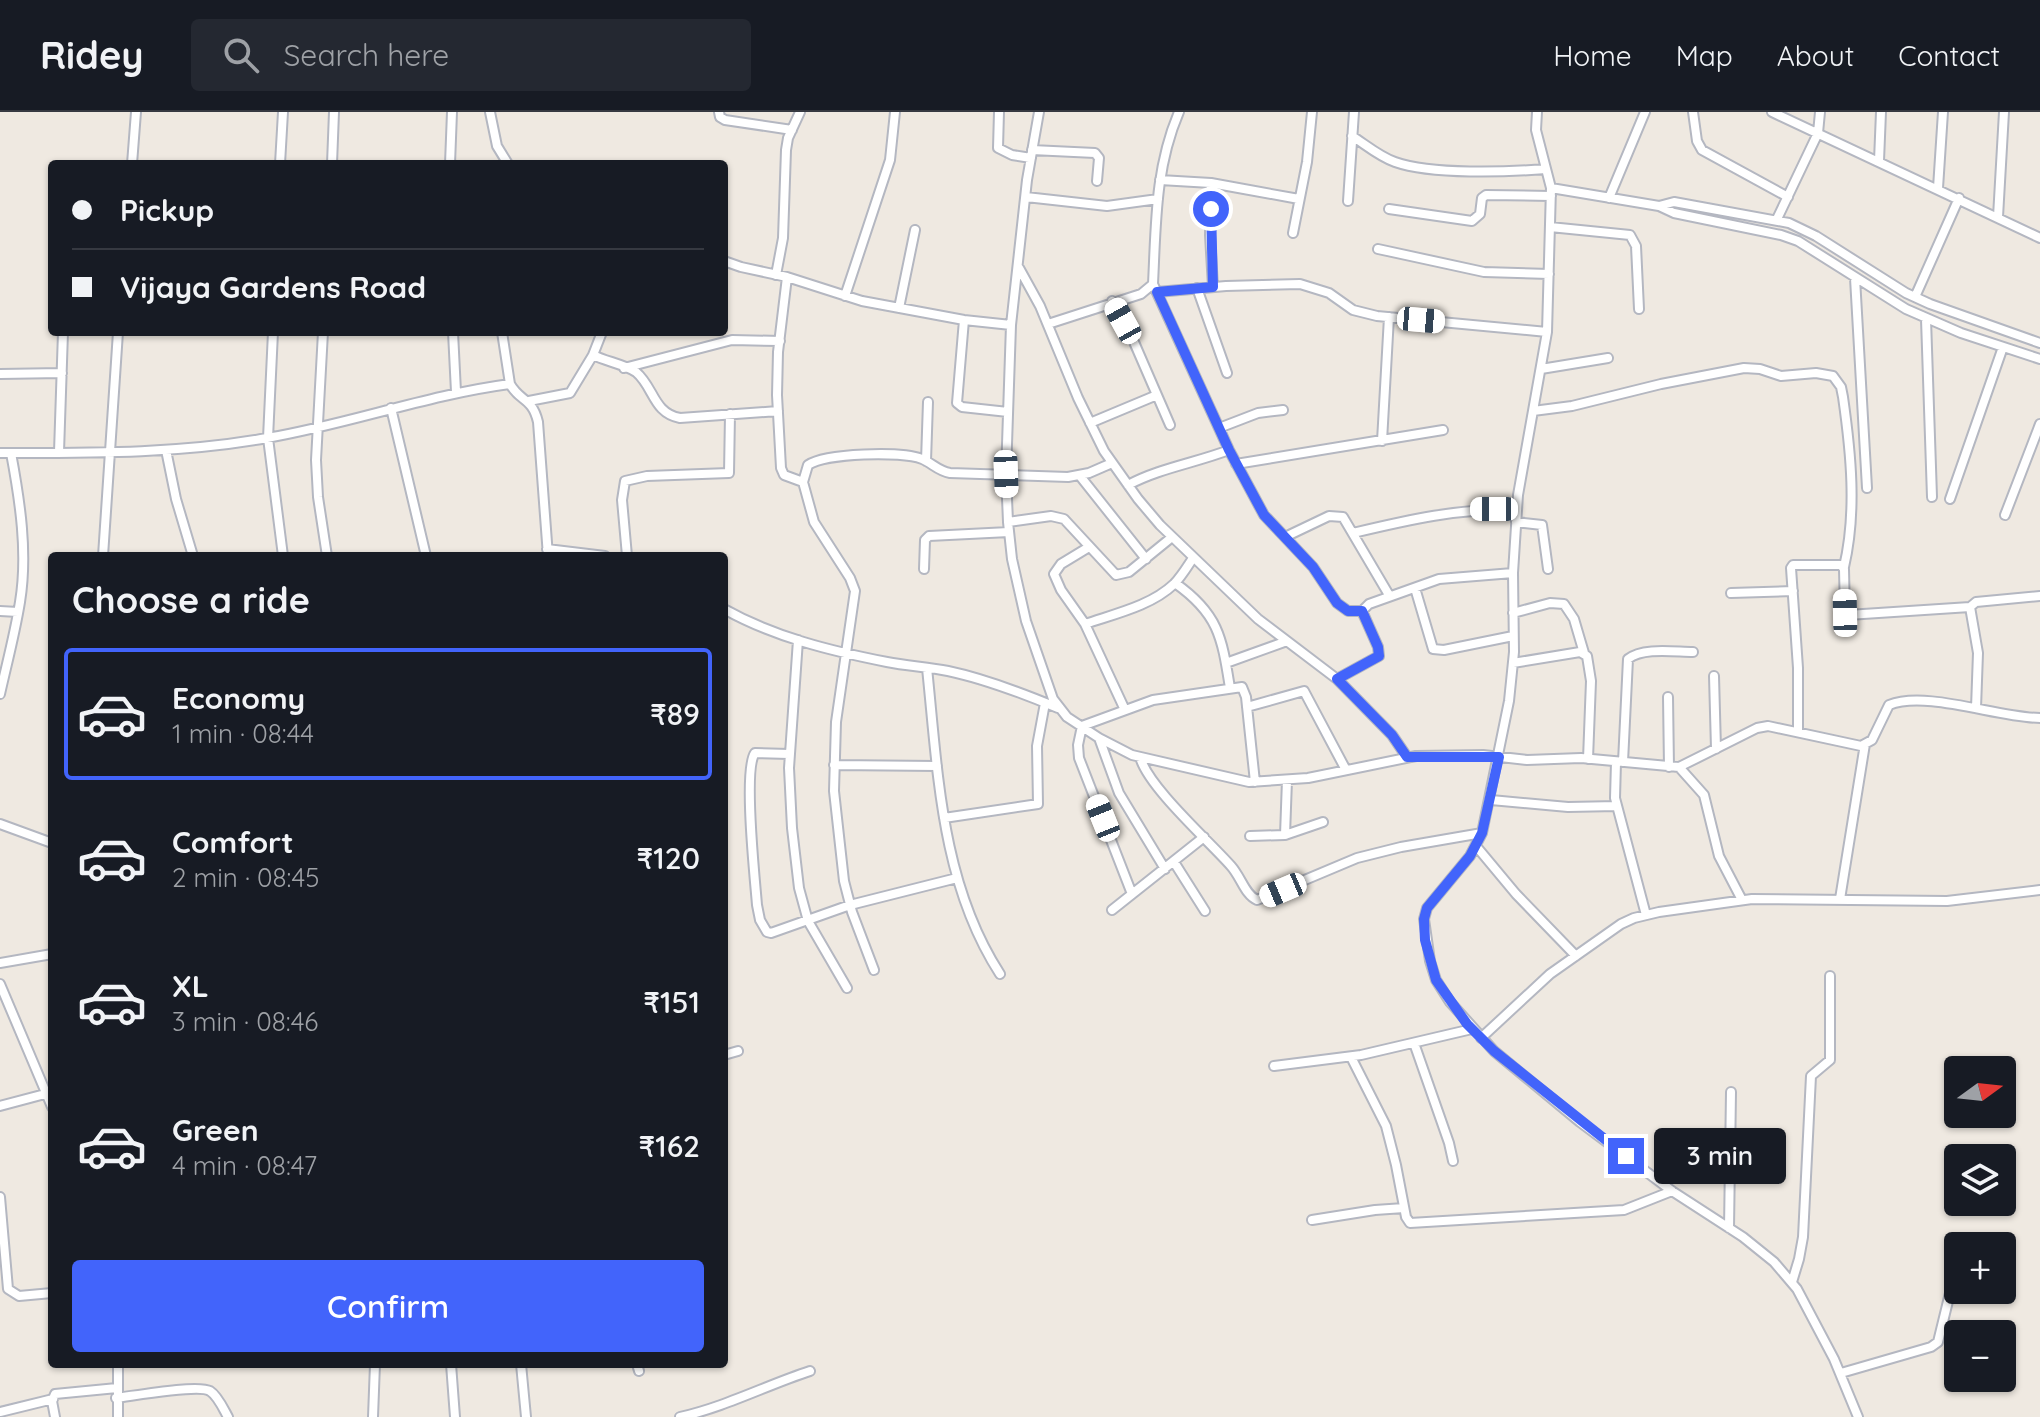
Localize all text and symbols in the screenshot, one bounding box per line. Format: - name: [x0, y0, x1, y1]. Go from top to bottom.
- search box: [191, 19, 751, 91]
- text: Ridey: [40, 31, 143, 79]
- icon: search: [219, 33, 263, 77]
- text: Search here: [283, 36, 449, 74]
- text: Home: [1553, 38, 1632, 73]
- text: Map: [1676, 38, 1733, 73]
- text: About: [1777, 38, 1854, 73]
- text: Contact: [1898, 38, 2000, 73]
- text: Pickup: [120, 191, 214, 229]
- route start: [1193, 191, 1229, 227]
- text: Vijaya Gardens Road: [120, 268, 426, 306]
- car: [1101, 294, 1145, 348]
- car: [1396, 306, 1446, 334]
- car: [993, 450, 1019, 498]
- car: [1470, 497, 1518, 521]
- text: Choose a ride: [72, 577, 310, 622]
- car: [1833, 589, 1857, 637]
- icon: car: [76, 678, 148, 750]
- text: Economy: [172, 679, 305, 717]
- text: ₹89: [650, 695, 700, 733]
- text: 1 min · 08:44: [172, 717, 314, 750]
- car: [1083, 791, 1123, 845]
- icon: car: [76, 822, 148, 894]
- text: Comfort: [172, 823, 293, 861]
- text: ₹120: [637, 839, 700, 877]
- text: 2 min · 08:45: [172, 861, 320, 894]
- car: [1256, 870, 1310, 910]
- icon: car: [76, 966, 148, 1038]
- text: XL: [172, 967, 209, 1005]
- text: ₹151: [643, 983, 700, 1021]
- text: 3 min · 08:46: [172, 1005, 318, 1038]
- north arrow: [1944, 1056, 2016, 1128]
- map controls: [1944, 1056, 2016, 1392]
- icon: car: [76, 1110, 148, 1182]
- text: Green: [172, 1111, 259, 1149]
- text: ₹162: [638, 1127, 700, 1165]
- callout: 3 min: [1654, 1128, 1786, 1184]
- route end: [1608, 1138, 1644, 1174]
- text: 3 min: [1687, 1139, 1753, 1172]
- button: layers: [1944, 1144, 2016, 1216]
- text: 4 min · 08:47: [172, 1149, 317, 1182]
- button: +: [1944, 1232, 2016, 1304]
- button: Confirm: [72, 1260, 704, 1352]
- button: −: [1944, 1320, 2016, 1392]

